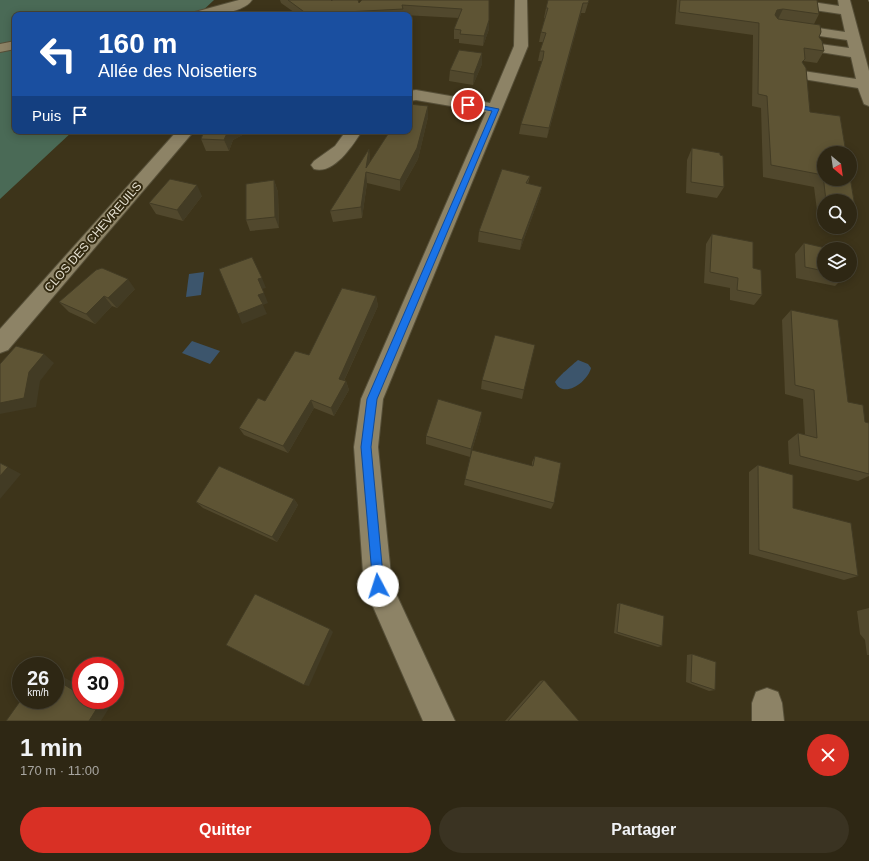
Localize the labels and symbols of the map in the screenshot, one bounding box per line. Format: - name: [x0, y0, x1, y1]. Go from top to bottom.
- pin: [451, 88, 485, 122]
- north arrow: [817, 146, 857, 186]
- street label: CLOS DES CHEVREUILS: [42, 179, 144, 295]
- position arrow: [357, 565, 399, 607]
- speed limit sign: 30: [72, 657, 124, 709]

